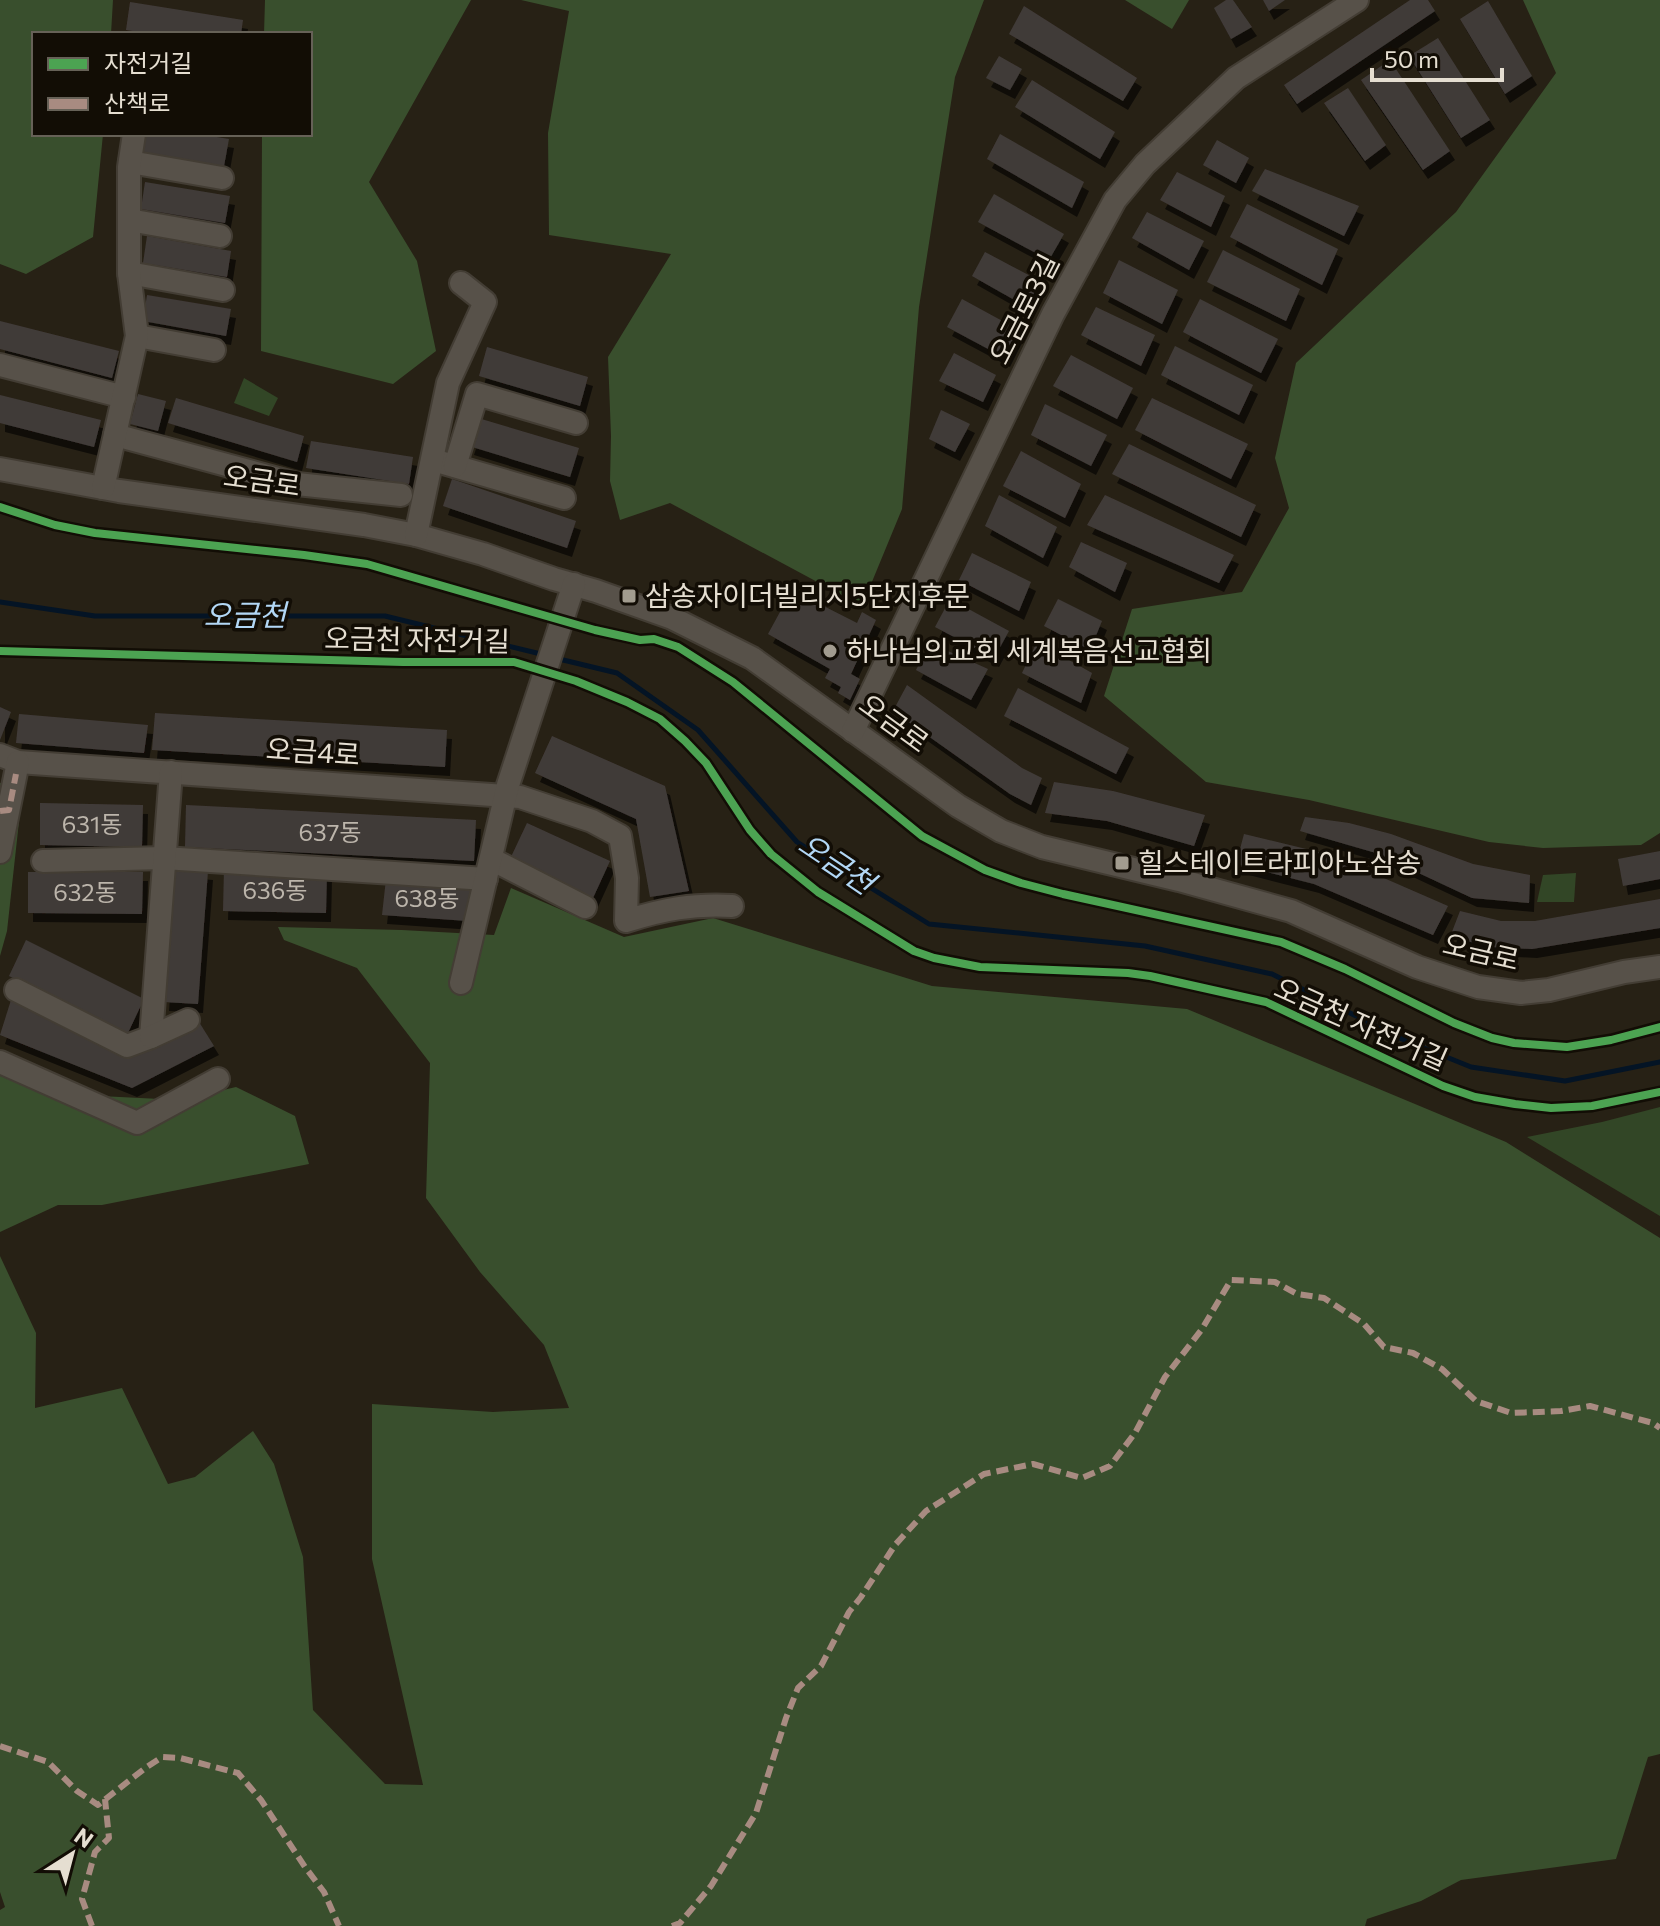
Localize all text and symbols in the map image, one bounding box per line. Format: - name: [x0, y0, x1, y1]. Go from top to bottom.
- legend: [32, 32, 312, 136]
- scale bar: [1372, 32, 1502, 82]
- text: 50 m: [1384, 44, 1439, 73]
- text: 자전거길: [104, 48, 192, 77]
- text: 산책로: [104, 88, 170, 117]
- street label: 오금로3길: [981, 248, 1065, 369]
- street label: 오금로: [222, 458, 303, 502]
- place label: 삼송자이더빌리지5단지후문: [645, 578, 970, 612]
- marker: 삼송자이더빌리지5단지후문: [620, 587, 638, 605]
- water label: 오금천: [204, 595, 290, 632]
- street label: 오금천 자전거길: [324, 620, 510, 658]
- place label: 하나님의교회 세계복음선교협회: [846, 633, 1212, 667]
- marker: 하나님의교회 세계복음선교협회: [821, 642, 839, 660]
- street label: 오금로: [853, 686, 936, 759]
- street label: 오금4로: [265, 731, 361, 771]
- house number: 631동: [62, 809, 122, 838]
- house number: 637동: [299, 817, 361, 846]
- water label: 오금천: [793, 823, 885, 902]
- place label: 힐스테이트라피아노삼송: [1138, 845, 1421, 879]
- marker: 힐스테이트라피아노삼송: [1113, 854, 1131, 872]
- house number: 636동: [243, 875, 307, 904]
- house number: 632동: [53, 877, 117, 906]
- house number: 638동: [395, 883, 459, 912]
- street label: 오금로: [1440, 926, 1523, 976]
- street label: 오금천 자전거길: [1270, 970, 1453, 1076]
- north arrow: [32, 1814, 112, 1894]
- text: N: [69, 1822, 99, 1853]

